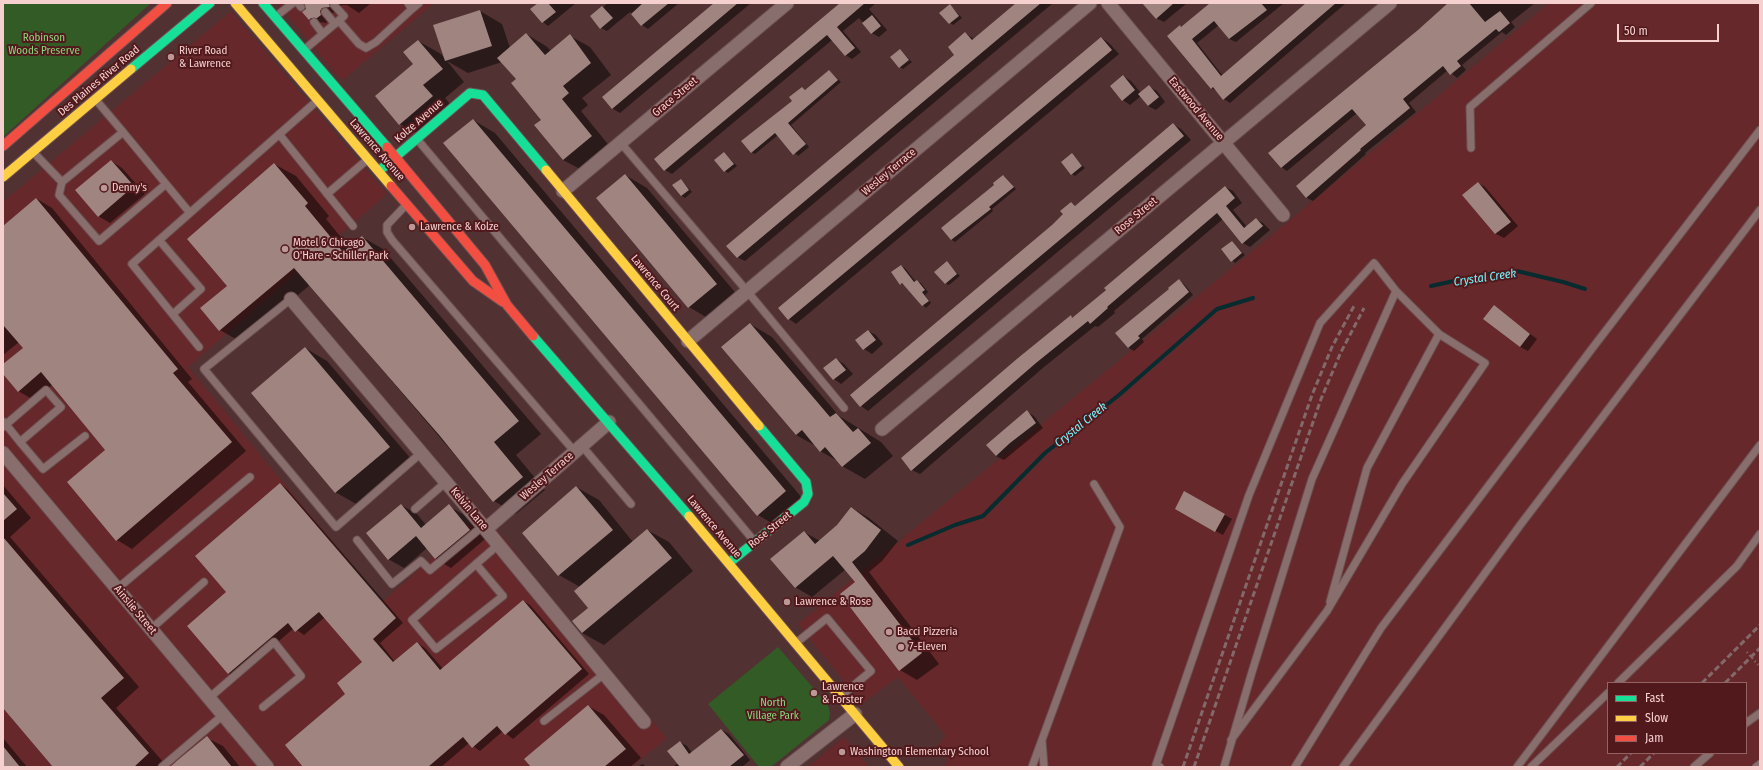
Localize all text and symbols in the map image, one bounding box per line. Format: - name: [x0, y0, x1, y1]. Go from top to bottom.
- scale bar: [1619, 16, 1721, 42]
- text: 50 m: [1624, 24, 1648, 38]
- park label: Robinson Woods Preserve: [8, 31, 80, 57]
- street label: Des Plaines River Road: [55, 43, 143, 119]
- place label: River Road & Lawrence: [179, 44, 231, 70]
- marker: River Road & Lawrence: [166, 52, 176, 62]
- street label: Grace Street: [650, 74, 700, 120]
- street label: Eastwood Avenue: [1166, 75, 1226, 143]
- street label: Kolze Avenue: [392, 96, 446, 146]
- street label: Lawrence Avenue: [347, 116, 407, 184]
- street label: Wesley Terrace: [859, 146, 919, 198]
- place label: Denny's: [112, 181, 147, 195]
- marker: Denny's: [99, 183, 109, 193]
- street label: Rose Street: [1112, 194, 1160, 238]
- place label: Lawrence & Kolze: [420, 220, 499, 234]
- marker: Lawrence & Kolze: [407, 222, 417, 232]
- place label: Motel 6 Chicago O'Hare - Schiller Park: [293, 236, 388, 262]
- marker: Motel 6 Chicago O'Hare - Schiller Park: [280, 244, 290, 254]
- street label: Lawrence Court: [628, 252, 682, 314]
- water label: Crystal Creek: [1453, 266, 1517, 290]
- water label: Crystal Creek: [1052, 400, 1110, 450]
- street label: Wesley Terrace: [518, 449, 576, 503]
- street label: Kelvin Lane: [447, 485, 491, 533]
- street label: Lawrence Avenue: [684, 493, 744, 561]
- street label: Rose Street: [746, 509, 794, 551]
- street label: Ainslie Street: [111, 583, 159, 637]
- place label: Lawrence & Rose: [795, 595, 871, 609]
- marker: Lawrence & Rose: [782, 597, 792, 607]
- place label: Bacci Pizzeria: [897, 625, 958, 639]
- marker: Bacci Pizzeria: [884, 627, 894, 637]
- place label: 7-Eleven: [909, 640, 947, 654]
- marker: 7-Eleven: [896, 642, 906, 652]
- place label: Lawrence & Forster: [822, 680, 864, 706]
- legend: [1607, 682, 1747, 754]
- marker: Lawrence & Forster: [809, 688, 819, 698]
- text: Fast: [1645, 691, 1664, 705]
- park label: North Village Park: [747, 696, 799, 722]
- text: Slow: [1645, 711, 1668, 725]
- text: Jam: [1645, 731, 1663, 745]
- place label: Washington Elementary School: [850, 745, 989, 759]
- marker: Washington Elementary School: [837, 747, 847, 757]

